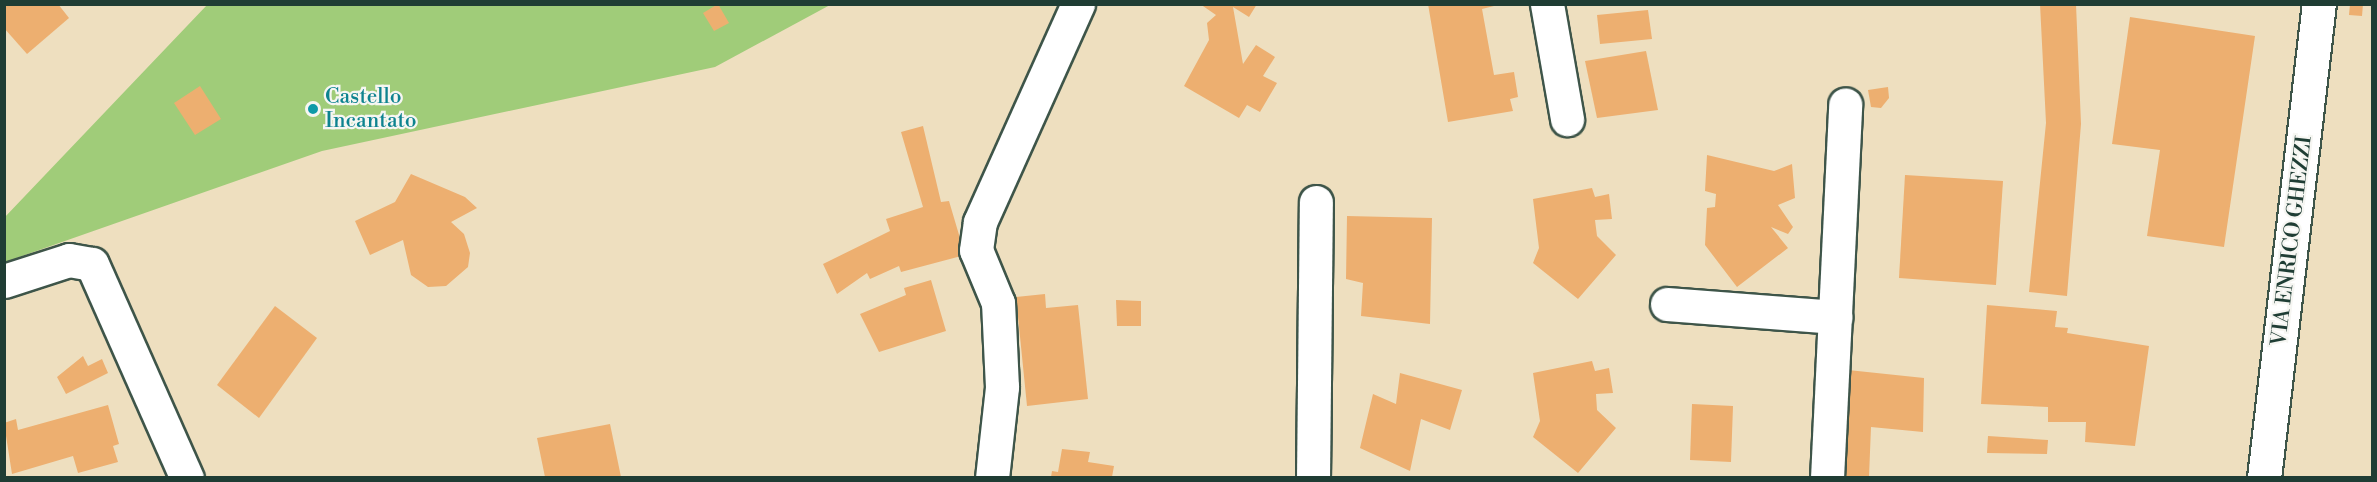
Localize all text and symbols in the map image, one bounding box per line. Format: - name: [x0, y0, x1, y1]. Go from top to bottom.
- place label: Castello Incantato: [325, 84, 417, 134]
- marker: Castello Incantato: [306, 102, 320, 116]
- street label: VIA ENRICO GHEZZI: [2267, 135, 2317, 347]

